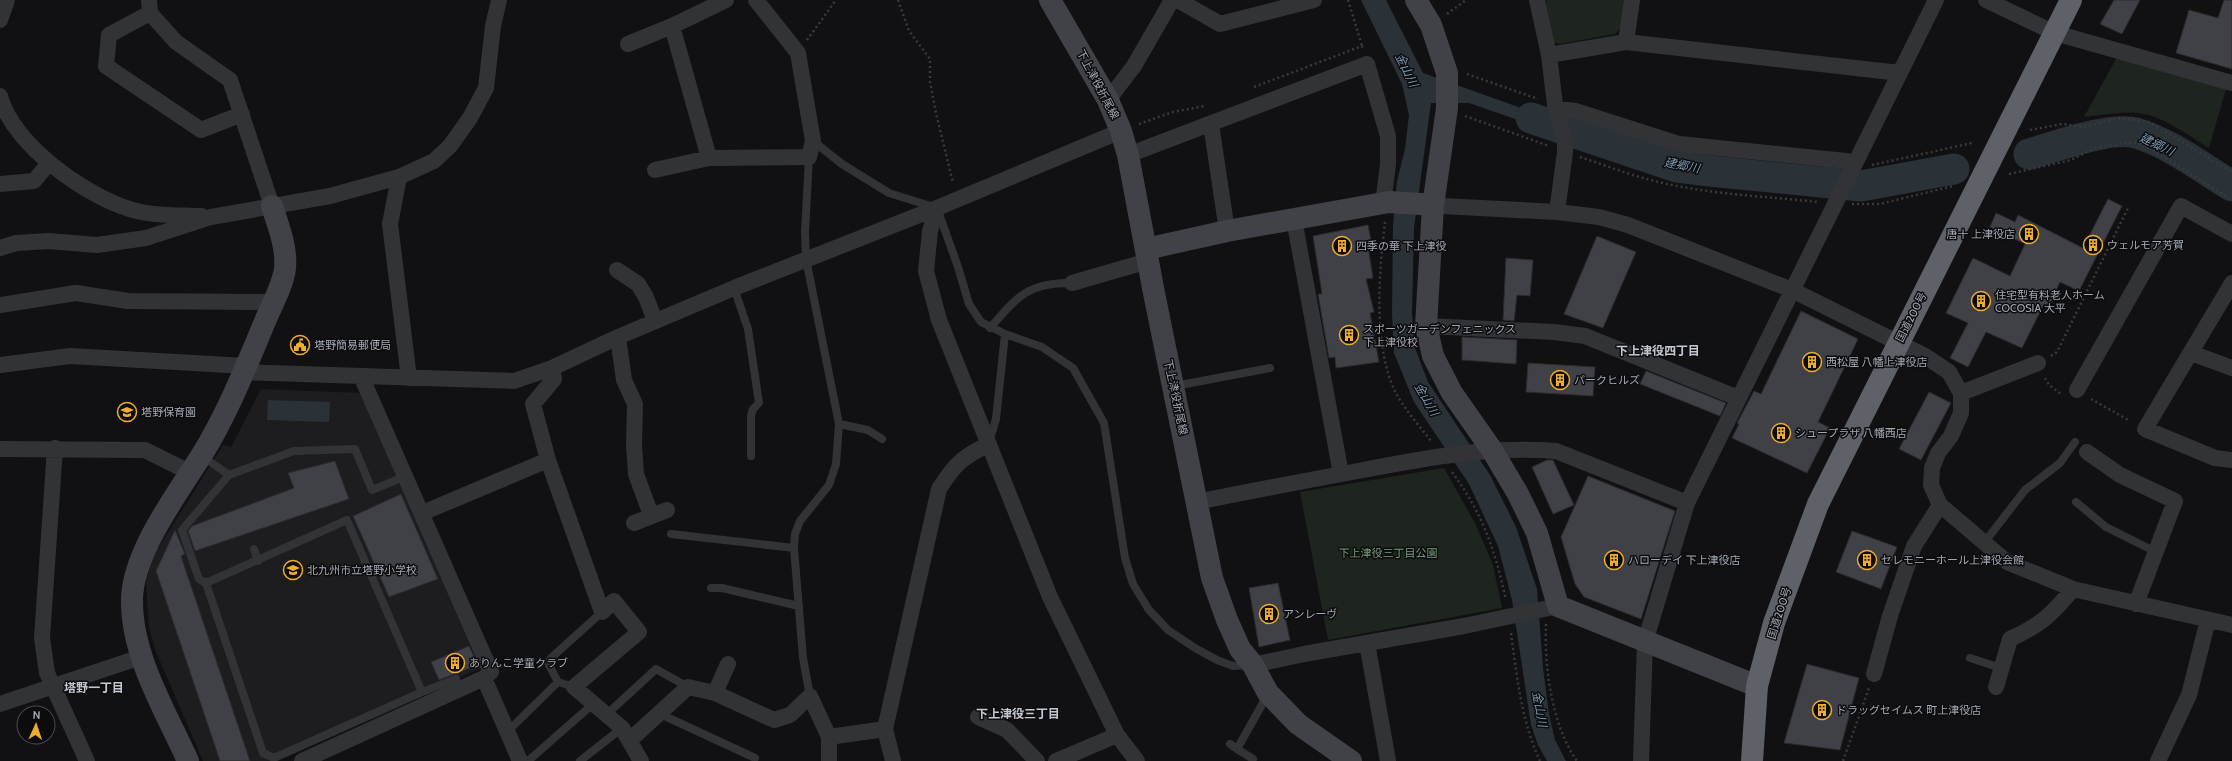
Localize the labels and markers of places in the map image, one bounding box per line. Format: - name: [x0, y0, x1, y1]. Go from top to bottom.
- building icon: 唐十 上津役店: [2018, 223, 2040, 245]
- place label: 唐十 上津役店: [1947, 227, 2015, 241]
- building icon: ウェルモア芳賀: [2082, 234, 2104, 256]
- building icon: 四季の華 下上津役: [1331, 235, 1353, 257]
- place label: ウェルモア芳賀: [2107, 238, 2184, 252]
- place label: 四季の華 下上津役: [1356, 239, 1446, 253]
- place label: 住宅型有料老人ホーム COCOSIA 大平: [1995, 288, 2105, 315]
- building icon: 住宅型有料老人ホーム COCOSIA 大平: [1970, 290, 1992, 312]
- place label: スポーツガーデンフェニックス 下上津役校: [1363, 322, 1516, 349]
- building icon: スポーツガーデンフェニックス 下上津役校: [1338, 324, 1360, 346]
- public building icon: 塔野簡易郵便局: [289, 334, 311, 356]
- place label: 塔野簡易郵便局: [314, 338, 391, 352]
- building icon: 西松屋 八幡上津役店: [1801, 351, 1823, 373]
- place label: 西松屋 八幡上津役店: [1826, 355, 1927, 369]
- building icon: パークヒルズ: [1549, 369, 1571, 391]
- place label: パークヒルズ: [1574, 373, 1640, 387]
- school or university icon: 塔野保育園: [116, 401, 138, 423]
- place label: 塔野保育園: [141, 405, 196, 419]
- building icon: シュープラザ 八幡西店: [1770, 422, 1792, 444]
- place label: シュープラザ 八幡西店: [1795, 426, 1907, 440]
- building icon: ハローデイ 下上津役店: [1603, 549, 1625, 571]
- building icon: セレモニーホール上津役会館: [1856, 549, 1878, 571]
- place label: ハローデイ 下上津役店: [1628, 553, 1740, 567]
- place label: セレモニーホール上津役会館: [1881, 553, 2024, 567]
- school or university icon: 北九州市立塔野小学校: [282, 559, 304, 581]
- place label: 北九州市立塔野小学校: [307, 563, 417, 577]
- building icon: アンレーヴ: [1258, 603, 1280, 625]
- place label: アンレーヴ: [1283, 607, 1338, 621]
- building icon: ありんこ学童クラブ: [444, 652, 466, 674]
- place label: ありんこ学童クラブ: [469, 656, 568, 670]
- building icon: ドラッグセイムス 町上津役店: [1811, 699, 1833, 721]
- place label: ドラッグセイムス 町上津役店: [1836, 703, 1981, 717]

